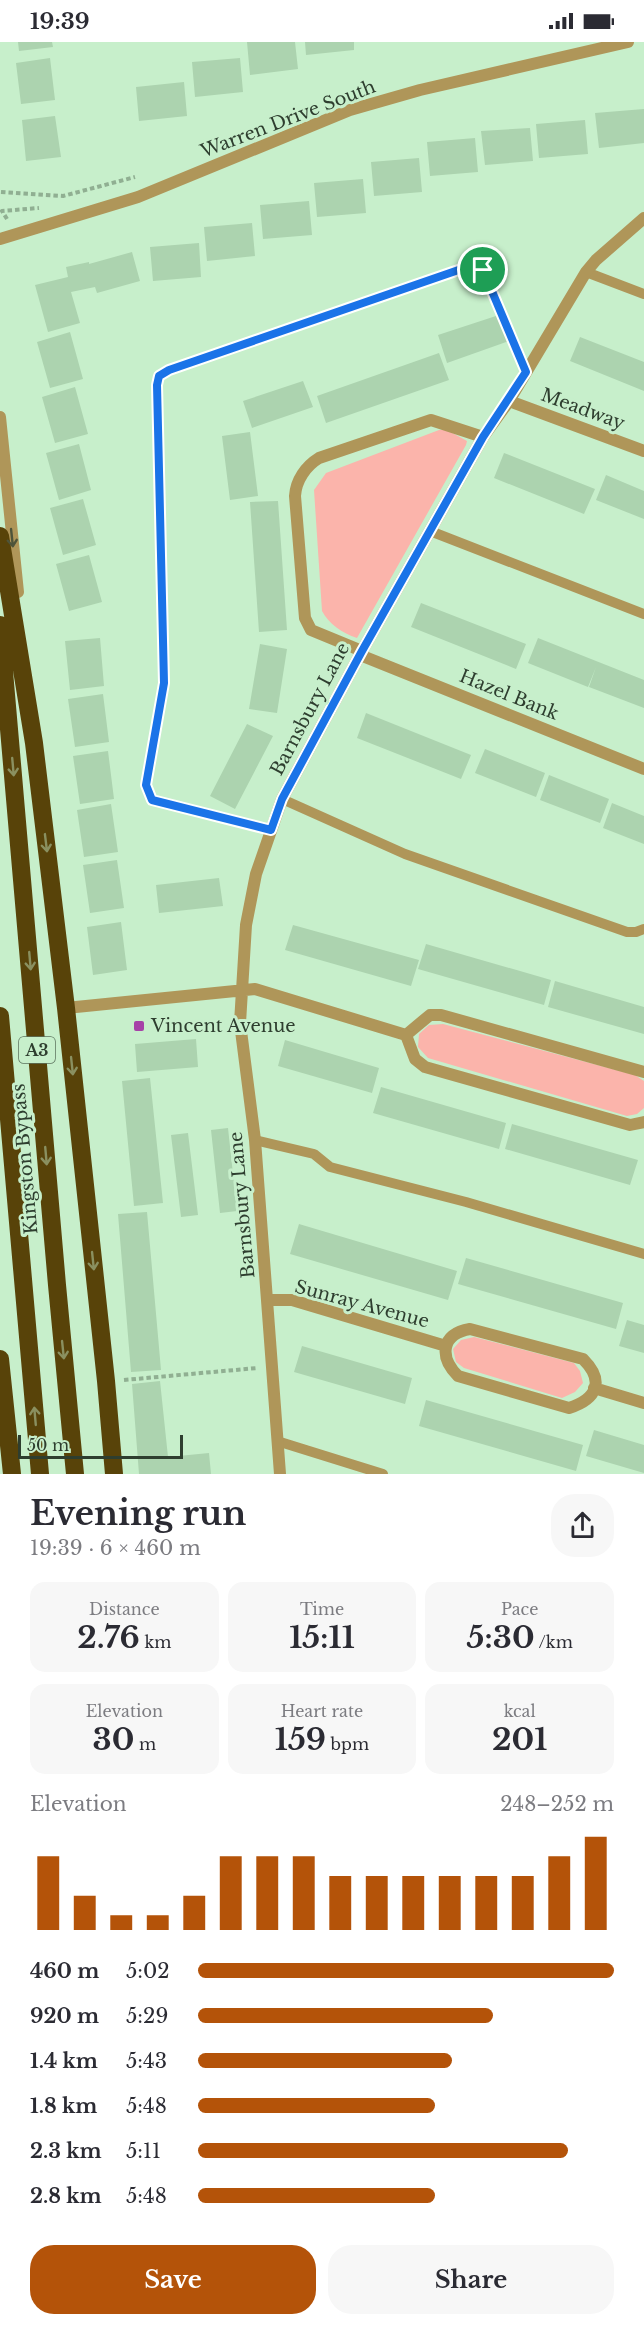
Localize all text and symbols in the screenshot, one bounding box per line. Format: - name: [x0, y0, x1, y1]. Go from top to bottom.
- text: 19:39: [30, 8, 90, 35]
- street label: Warren Drive South: [196, 75, 379, 163]
- pin: [457, 244, 508, 295]
- icon: arrive: [466, 253, 499, 286]
- street label: Meadway: [538, 384, 628, 435]
- one-way arrow: [7, 528, 18, 548]
- street label: Barnsbury Lane: [266, 639, 354, 779]
- street label: Hazel Bank: [456, 665, 562, 725]
- one-way arrow: [8, 757, 19, 776]
- one-way arrow: [41, 833, 52, 853]
- one-way arrow: [25, 951, 36, 971]
- place label: Vincent Avenue: [150, 1015, 296, 1037]
- marker: Vincent Avenue: [132, 1019, 146, 1033]
- road number: A3: [19, 1037, 55, 1063]
- one-way arrow: [67, 1056, 78, 1076]
- street label: Kingston Bypass: [7, 1083, 43, 1235]
- street label: Barnsbury Lane: [225, 1131, 259, 1279]
- one-way arrow: [41, 1145, 52, 1165]
- one-way arrow: [88, 1251, 99, 1271]
- street label: Sunray Avenue: [292, 1275, 432, 1333]
- one-way arrow: [58, 1339, 69, 1359]
- one-way arrow: [29, 1406, 40, 1426]
- scale bar: [18, 1432, 183, 1460]
- text: 50 m: [27, 1435, 69, 1455]
- text: Evening run: [30, 1493, 246, 1534]
- button: share: [551, 1494, 614, 1557]
- text: 19:39 · 6 × 460 m: [30, 1536, 201, 1560]
- text: Distance: [89, 1599, 160, 1619]
- text: Time: [300, 1599, 344, 1619]
- text: Pace: [501, 1599, 538, 1619]
- text: 2.76: [77, 1619, 140, 1656]
- text: 15:11: [289, 1619, 355, 1656]
- text: 5:30: [466, 1619, 535, 1656]
- text: km: [140, 1632, 171, 1652]
- text: /km: [535, 1632, 573, 1652]
- text: Elevation: [86, 1701, 163, 1721]
- text: Heart rate: [281, 1701, 363, 1721]
- text: kcal: [504, 1701, 536, 1721]
- text: 30: [93, 1721, 134, 1758]
- text: 159: [275, 1721, 326, 1758]
- text: 201: [492, 1721, 547, 1758]
- text: m: [134, 1734, 156, 1754]
- text: bpm: [326, 1734, 369, 1754]
- text: Elevation: [30, 1792, 127, 1816]
- text: 248–252 m: [500, 1792, 614, 1816]
- text: 460 m: [30, 1959, 99, 1983]
- text: 5:02: [126, 1959, 170, 1983]
- text: 920 m: [30, 2004, 99, 2028]
- text: 5:29: [126, 2004, 168, 2028]
- text: 1.4 km: [30, 2049, 98, 2073]
- text: 5:43: [126, 2049, 167, 2073]
- text: 1.8 km: [30, 2094, 97, 2118]
- text: 5:48: [126, 2094, 167, 2118]
- text: 2.3 km: [30, 2139, 102, 2163]
- text: 5:11: [126, 2139, 161, 2163]
- text: 2.8 km: [30, 2184, 102, 2208]
- text: 5:48: [126, 2184, 167, 2208]
- button: Save: [30, 2245, 316, 2314]
- button: Share: [328, 2245, 614, 2314]

